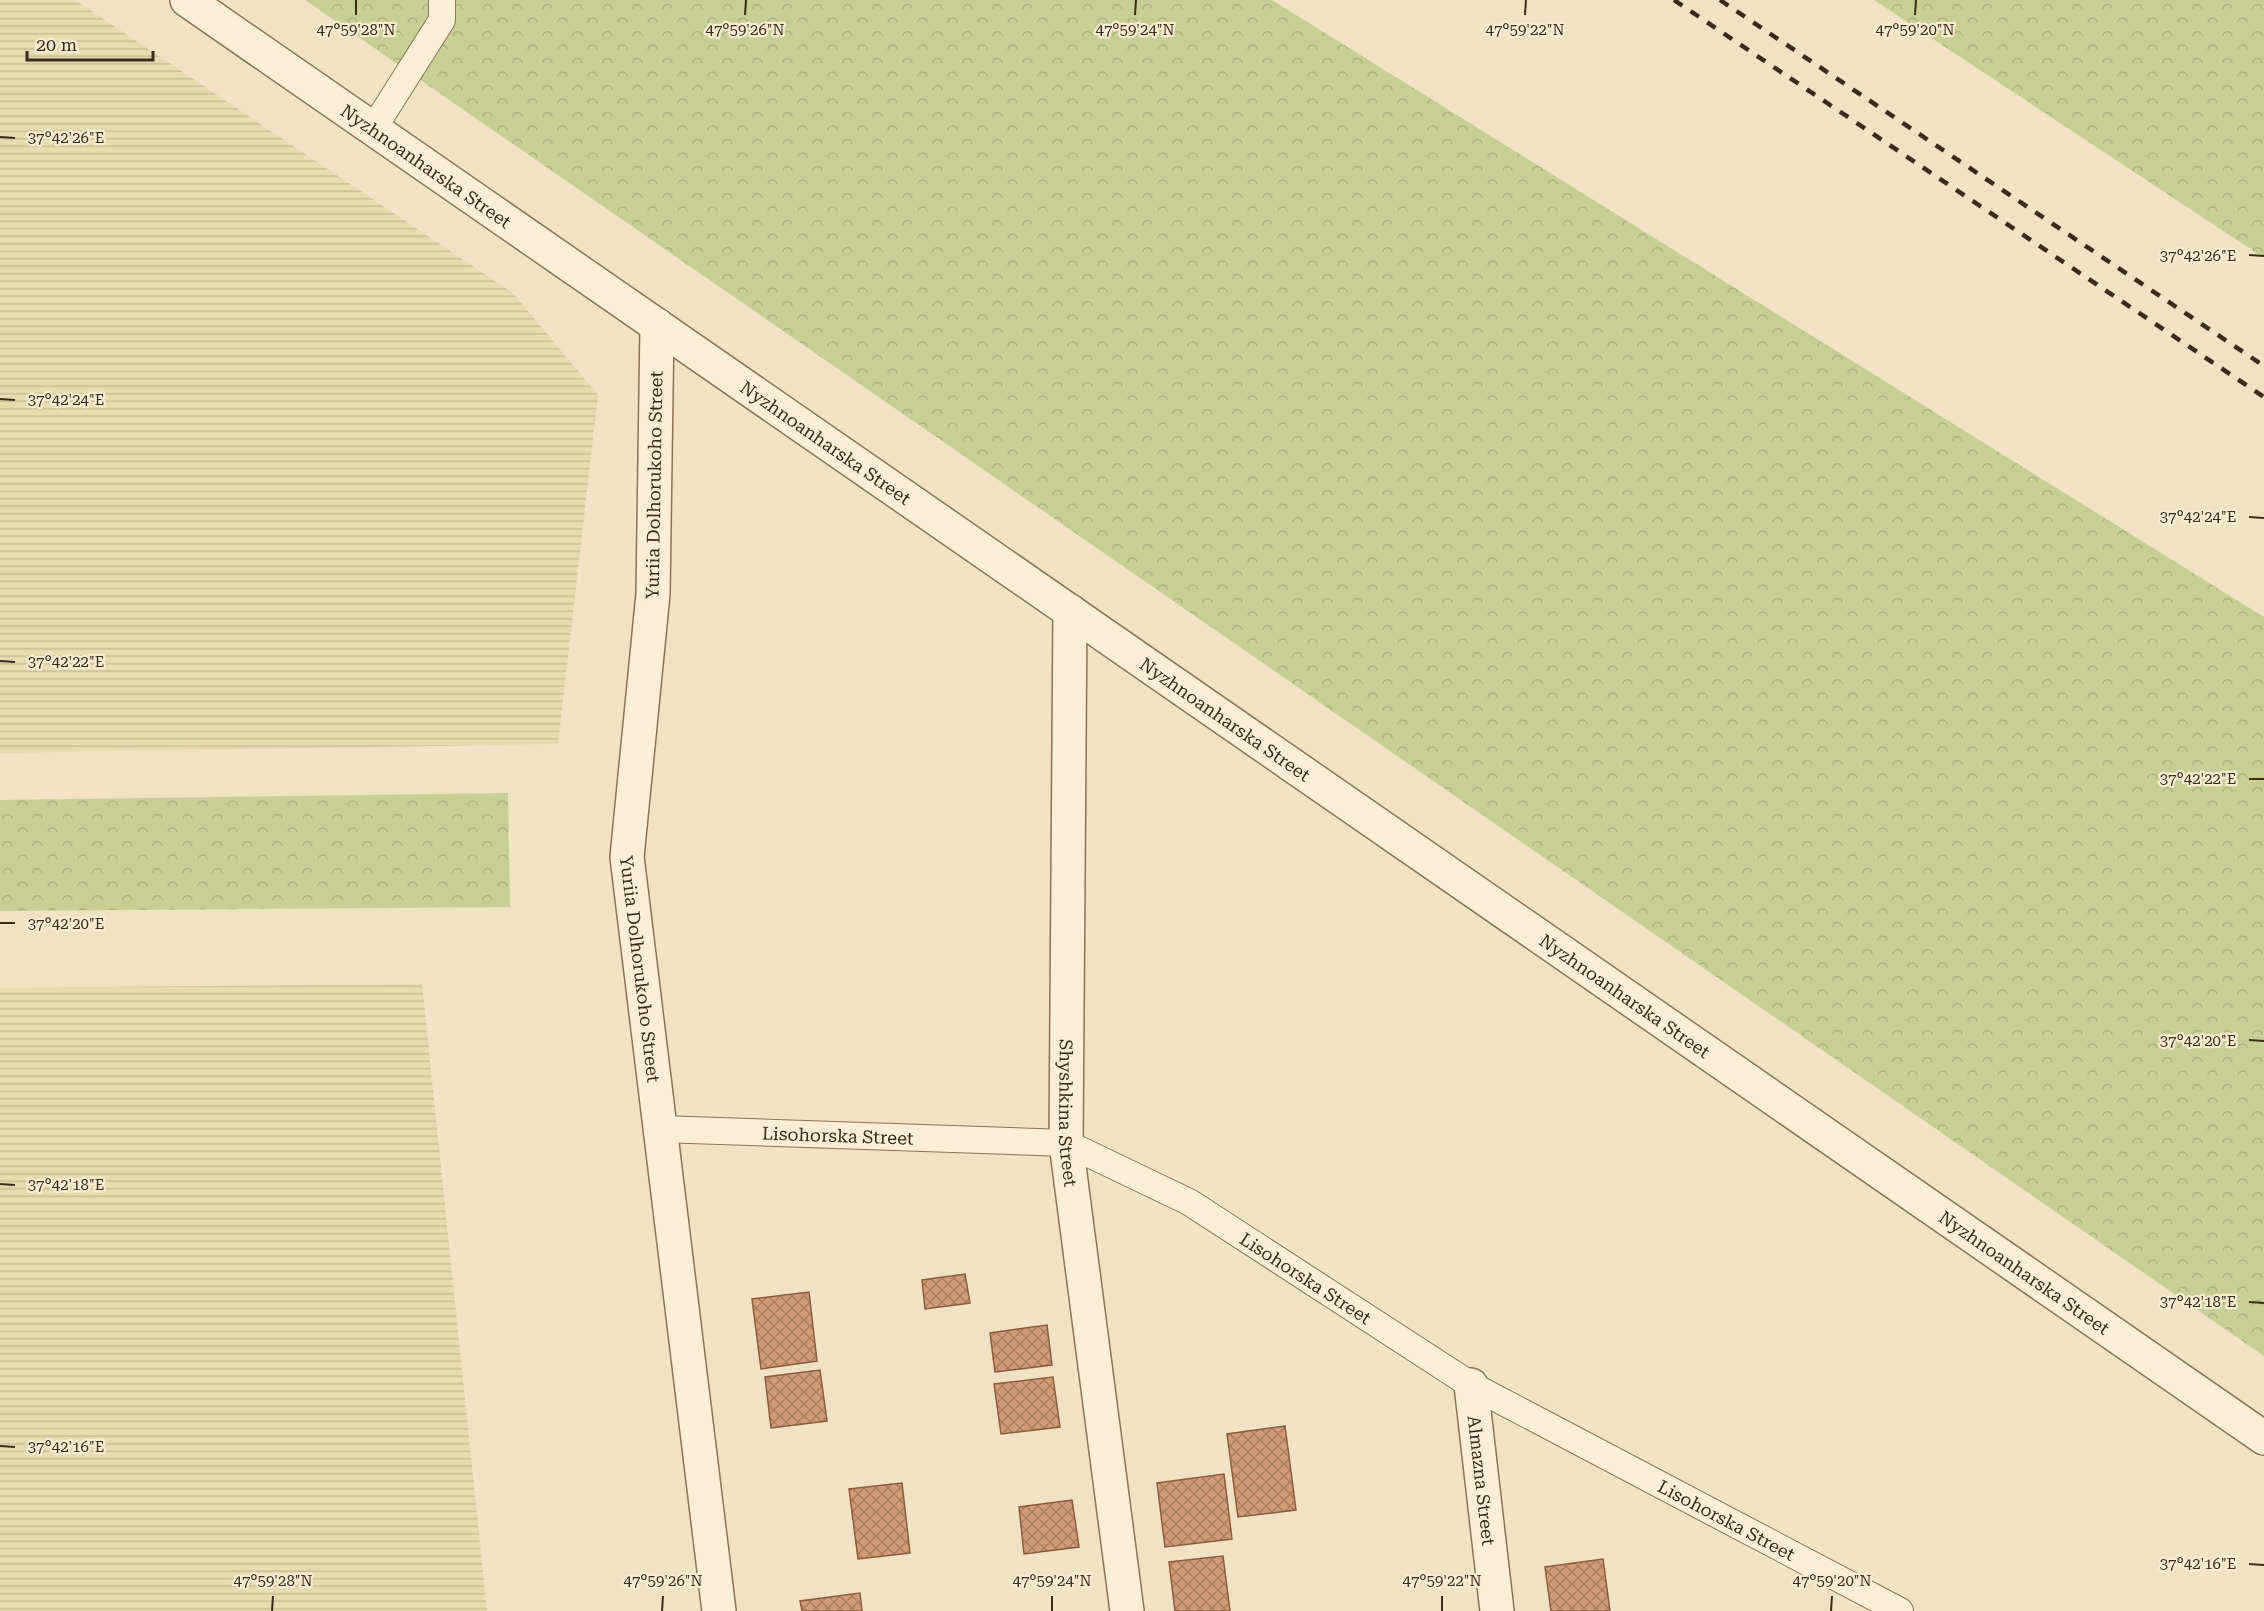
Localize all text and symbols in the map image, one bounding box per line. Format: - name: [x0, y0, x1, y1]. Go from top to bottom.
- text: 47°59'28"N: [316, 21, 396, 39]
- text: 47°59'26"N: [705, 21, 785, 39]
- text: 47°59'24"N: [1095, 21, 1175, 39]
- text: 47°59'22"N: [1485, 21, 1565, 39]
- text: 47°59'20"N: [1875, 21, 1955, 39]
- scale bar: [27, 24, 153, 62]
- text: 20 m: [36, 34, 77, 55]
- street label: Nyzhnoanharska Street: [337, 99, 516, 232]
- text: 37°42'26"E: [28, 129, 104, 147]
- text: 37°42'26"E: [2160, 247, 2236, 265]
- street label: Yuriia Dolhorukoho Street: [642, 370, 666, 599]
- street label: Nyzhnoanharska Street: [737, 376, 915, 509]
- text: 37°42'24"E: [28, 391, 104, 409]
- text: 37°42'24"E: [2160, 508, 2236, 526]
- text: 37°42'22"E: [28, 653, 104, 671]
- street label: Nyzhnoanharska Street: [1136, 653, 1315, 785]
- text: 37°42'22"E: [2160, 770, 2236, 788]
- street label: Yuriia Dolhorukoho Street: [616, 854, 665, 1084]
- text: 37°42'20"E: [28, 915, 104, 933]
- street label: Nyzhnoanharska Street: [1536, 929, 1715, 1062]
- text: 37°42'20"E: [2160, 1032, 2236, 1050]
- street label: Shyshkina Street: [1055, 1039, 1082, 1188]
- street label: Lisohorska Street: [762, 1122, 914, 1148]
- text: 37°42'18"E: [28, 1176, 104, 1194]
- street label: Nyzhnoanharska Street: [1935, 1206, 2114, 1339]
- street label: Lisohorska Street: [1236, 1228, 1376, 1328]
- text: 37°42'18"E: [2160, 1293, 2236, 1311]
- street label: Almazna Street: [1464, 1414, 1500, 1547]
- text: 37°42'16"E: [28, 1438, 104, 1456]
- street label: Lisohorska Street: [1655, 1475, 1799, 1565]
- text: 37°42'16"E: [2160, 1555, 2236, 1573]
- text: 47°59'28"N: [233, 1572, 313, 1590]
- text: 47°59'26"N: [623, 1572, 703, 1590]
- text: 47°59'24"N: [1012, 1572, 1092, 1590]
- text: 47°59'22"N: [1402, 1572, 1482, 1590]
- text: 47°59'20"N: [1792, 1572, 1872, 1590]

